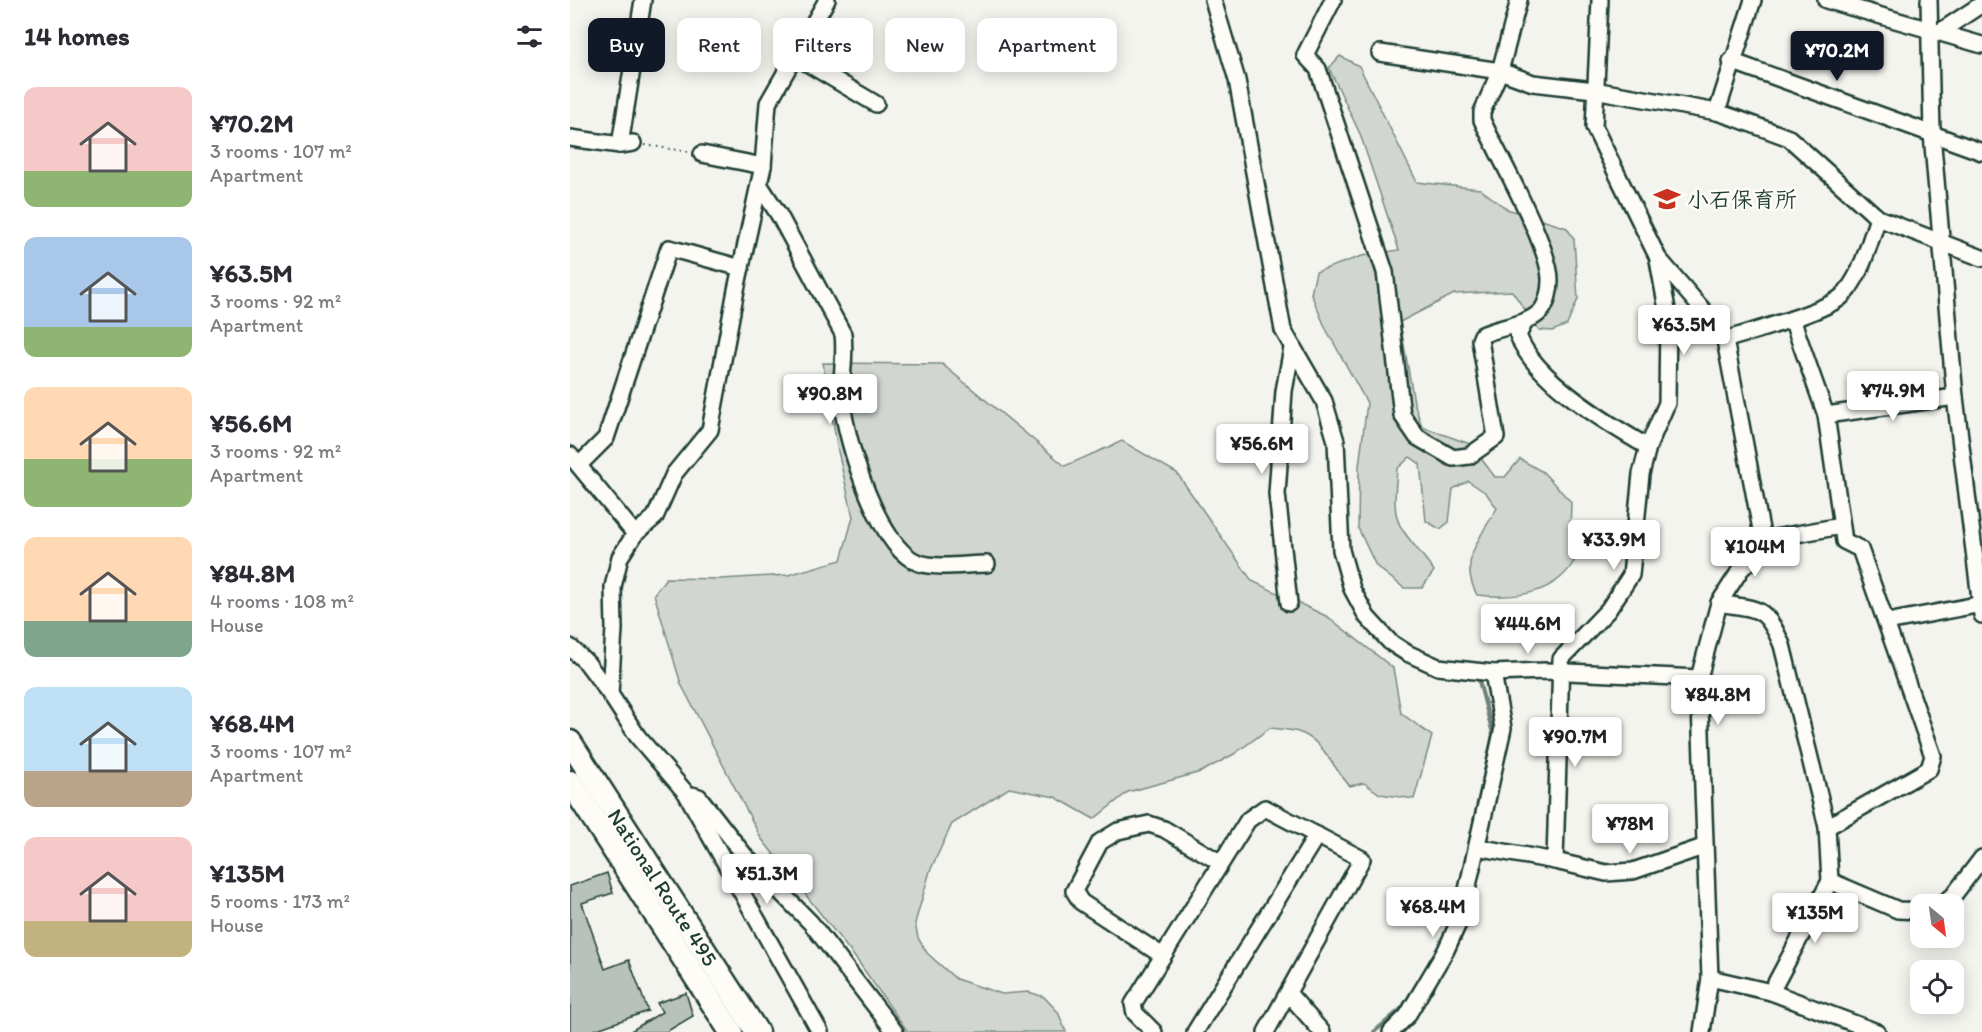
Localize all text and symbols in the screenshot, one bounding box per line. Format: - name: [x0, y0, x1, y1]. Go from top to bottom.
- chip: Buy: [588, 18, 665, 72]
- chip: Rent: [677, 18, 761, 72]
- chip: Filters: [773, 18, 873, 72]
- chip: New: [885, 18, 965, 72]
- chip: Apartment: [977, 18, 1117, 72]
- text: 14 homes: [24, 20, 130, 52]
- icon: filters: [513, 20, 546, 53]
- pin: ¥70.2M: [1788, 31, 1886, 82]
- text: ¥70.2M: [1805, 38, 1869, 62]
- text: ¥70.2M: [210, 107, 294, 139]
- icon: home: [72, 111, 144, 183]
- text: 3 rooms · 107 m²: [210, 139, 352, 163]
- text: Apartment: [210, 163, 303, 187]
- school or university icon: 小石保育所: [1652, 184, 1682, 214]
- place label: 小石保育所: [1687, 186, 1797, 213]
- text: ¥63.5M: [210, 257, 293, 289]
- icon: home: [72, 261, 144, 333]
- text: 3 rooms · 92 m²: [210, 289, 341, 313]
- pin: ¥63.5M: [1635, 305, 1733, 356]
- text: ¥63.5M: [1652, 312, 1716, 336]
- text: Apartment: [210, 313, 303, 337]
- pin: ¥74.9M: [1844, 371, 1942, 422]
- pin: ¥90.8M: [781, 374, 879, 425]
- text: ¥74.9M: [1861, 378, 1925, 402]
- text: ¥90.8M: [797, 381, 863, 405]
- text: ¥56.6M: [210, 407, 293, 439]
- icon: home: [72, 411, 144, 483]
- pin: ¥56.6M: [1213, 424, 1311, 475]
- text: ¥56.6M: [1230, 431, 1294, 455]
- text: 3 rooms · 92 m²: [210, 439, 341, 463]
- text: Apartment: [210, 463, 303, 487]
- pin: ¥33.9M: [1565, 520, 1663, 571]
- text: ¥33.9M: [1582, 527, 1646, 551]
- pin: ¥104M: [1713, 527, 1797, 578]
- text: ¥104M: [1725, 534, 1785, 558]
- text: ¥84.8M: [210, 557, 296, 589]
- icon: home: [72, 561, 144, 633]
- text: 4 rooms · 108 m²: [210, 589, 354, 613]
- pin: ¥44.6M: [1479, 604, 1577, 655]
- text: ¥44.6M: [1495, 611, 1561, 635]
- text: House: [210, 613, 264, 637]
- pin: ¥84.8M: [1669, 675, 1767, 726]
- text: ¥84.8M: [1685, 682, 1751, 706]
- text: ¥68.4M: [210, 707, 295, 739]
- icon: home: [72, 711, 144, 783]
- pin: ¥90.7M: [1526, 717, 1624, 768]
- text: ¥90.7M: [1543, 724, 1607, 748]
- text: 3 rooms · 107 m²: [210, 739, 352, 763]
- text: Apartment: [210, 763, 303, 787]
- street label: National Route 495: [602, 803, 724, 971]
- pin: ¥78M: [1594, 804, 1666, 855]
- text: ¥78M: [1606, 811, 1654, 835]
- pin: ¥51.3M: [718, 854, 816, 905]
- text: ¥135M: [210, 857, 285, 889]
- icon: home: [72, 861, 144, 933]
- text: ¥51.3M: [736, 861, 798, 885]
- pin: ¥68.4M: [1384, 887, 1482, 938]
- text: 5 rooms · 173 m²: [210, 889, 350, 913]
- pin: ¥135M: [1773, 893, 1857, 944]
- text: ¥68.4M: [1400, 894, 1466, 918]
- north arrow: [1910, 894, 1964, 948]
- map controls: [1910, 894, 1964, 1014]
- text: ¥135M: [1786, 900, 1844, 924]
- text: House: [210, 913, 264, 937]
- button: locate: [1910, 960, 1964, 1014]

